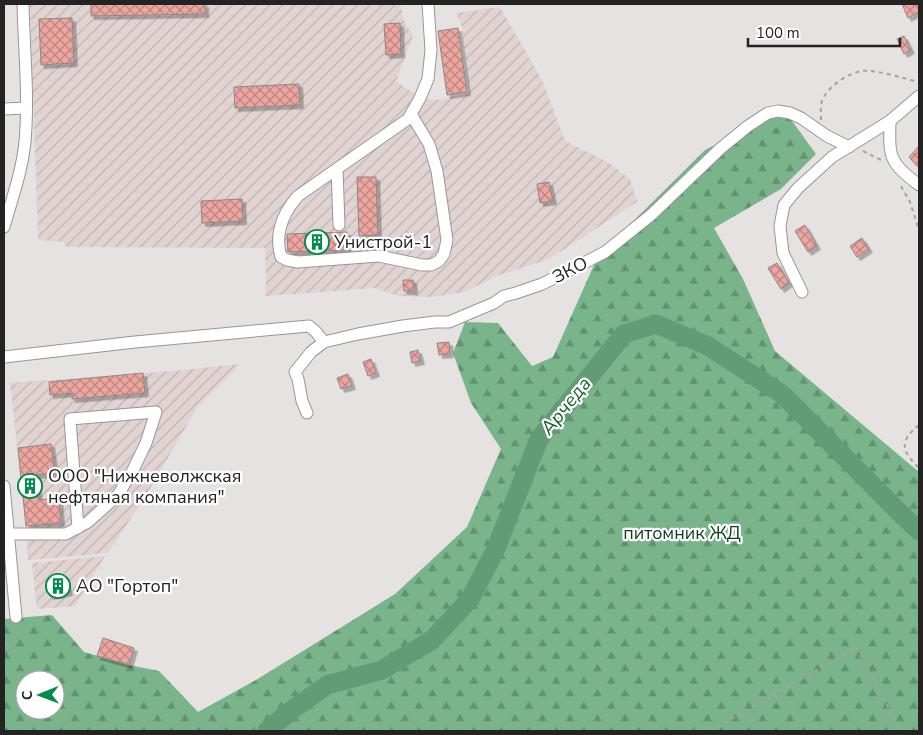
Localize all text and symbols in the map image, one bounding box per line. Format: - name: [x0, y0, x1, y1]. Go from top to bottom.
- scale bar: [748, 15, 900, 47]
- text: 100 m: [756, 23, 800, 43]
- building icon: Унистрой-1: [304, 229, 330, 255]
- place label: Унистрой-1: [333, 230, 432, 254]
- street label: ЗКО: [548, 251, 592, 289]
- water label: Арчеда: [534, 372, 597, 441]
- place label: ООО "Нижневолжская нефтяная компания": [48, 464, 241, 509]
- building icon: ООО "Нижневолжская нефтяная компания": [17, 473, 43, 499]
- park label: питомник ЖД: [623, 521, 741, 545]
- building icon: АО "Гортоп": [45, 573, 71, 599]
- place label: АО "Гортоп": [76, 574, 178, 598]
- north arrow: [15, 670, 65, 720]
- text: С: [18, 690, 37, 700]

